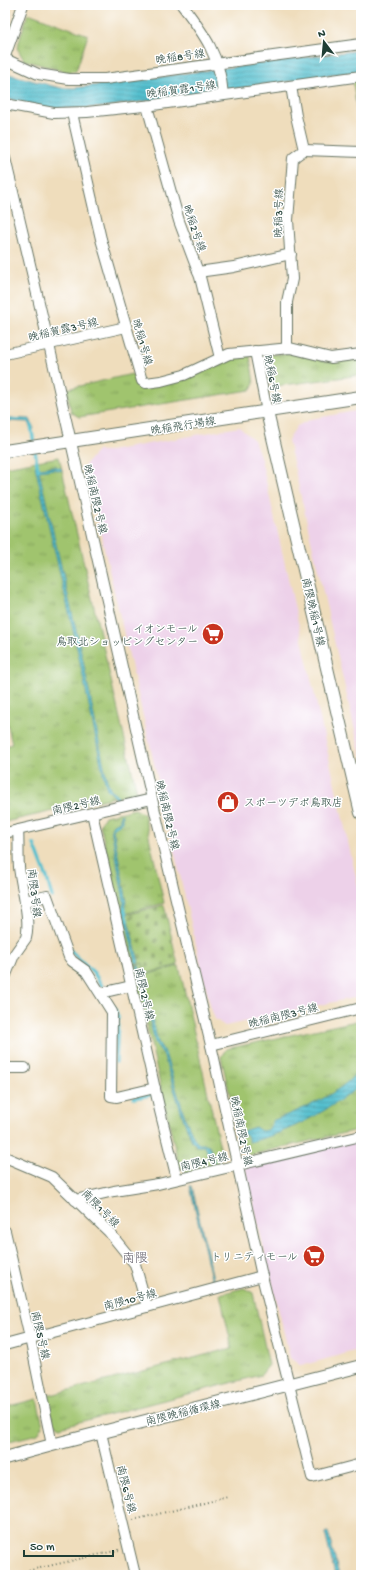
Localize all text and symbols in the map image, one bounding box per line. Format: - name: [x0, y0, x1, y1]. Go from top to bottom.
- north arrow: [304, 22, 344, 62]
- text: N: [317, 28, 327, 41]
- street label: 晩稲8号線: [155, 48, 206, 67]
- street label: 晩稲賀露1号線: [145, 79, 217, 102]
- street label: 晩稲3号線: [273, 188, 286, 238]
- street label: 晩稲2号線: [179, 203, 208, 254]
- street label: 晩稲賀露3号線: [27, 316, 100, 345]
- street label: 晩稲1号線: [129, 317, 154, 367]
- street label: 晩稲6号線: [260, 354, 283, 405]
- street label: 晩稲飛行場線: [150, 415, 217, 438]
- street label: 晩稲南隈2号線: [80, 463, 109, 536]
- street label: 南隈晩稲1号線: [298, 577, 327, 648]
- supermarket icon: イオンモール 鳥取北ショッピングセンター: [200, 621, 226, 647]
- place label: イオンモール 鳥取北ショッピングセンター: [56, 624, 198, 649]
- street label: 晩稲南隈2号線: [152, 779, 181, 852]
- shop icon: スポーツデポ鳥取店: [215, 789, 241, 815]
- street label: 南隈2号線: [51, 795, 102, 818]
- place label: スポーツデポ鳥取店: [244, 797, 343, 810]
- street label: 南隈3号線: [24, 868, 43, 919]
- street label: 南隈12号線: [131, 967, 156, 1022]
- street label: 晩稲南隈3号線: [247, 1001, 320, 1031]
- street label: 晩稲南隈2号線: [227, 1095, 254, 1168]
- street label: 南隈4号線: [179, 1151, 230, 1174]
- street label: 南隈1号線: [78, 1187, 122, 1231]
- supermarket icon: トリニティモール: [301, 1243, 327, 1269]
- district label: 南隈: [122, 1251, 148, 1267]
- place label: トリニティモール: [211, 1252, 298, 1264]
- street label: 南隈10号線: [102, 1287, 158, 1314]
- street label: 南隈5号線: [28, 1310, 51, 1361]
- street label: 南隈晩稲循環線: [144, 1398, 222, 1429]
- street label: 南隈6号線: [113, 1464, 138, 1515]
- scale bar: [24, 1532, 113, 1558]
- text: 50 m: [30, 1541, 55, 1555]

